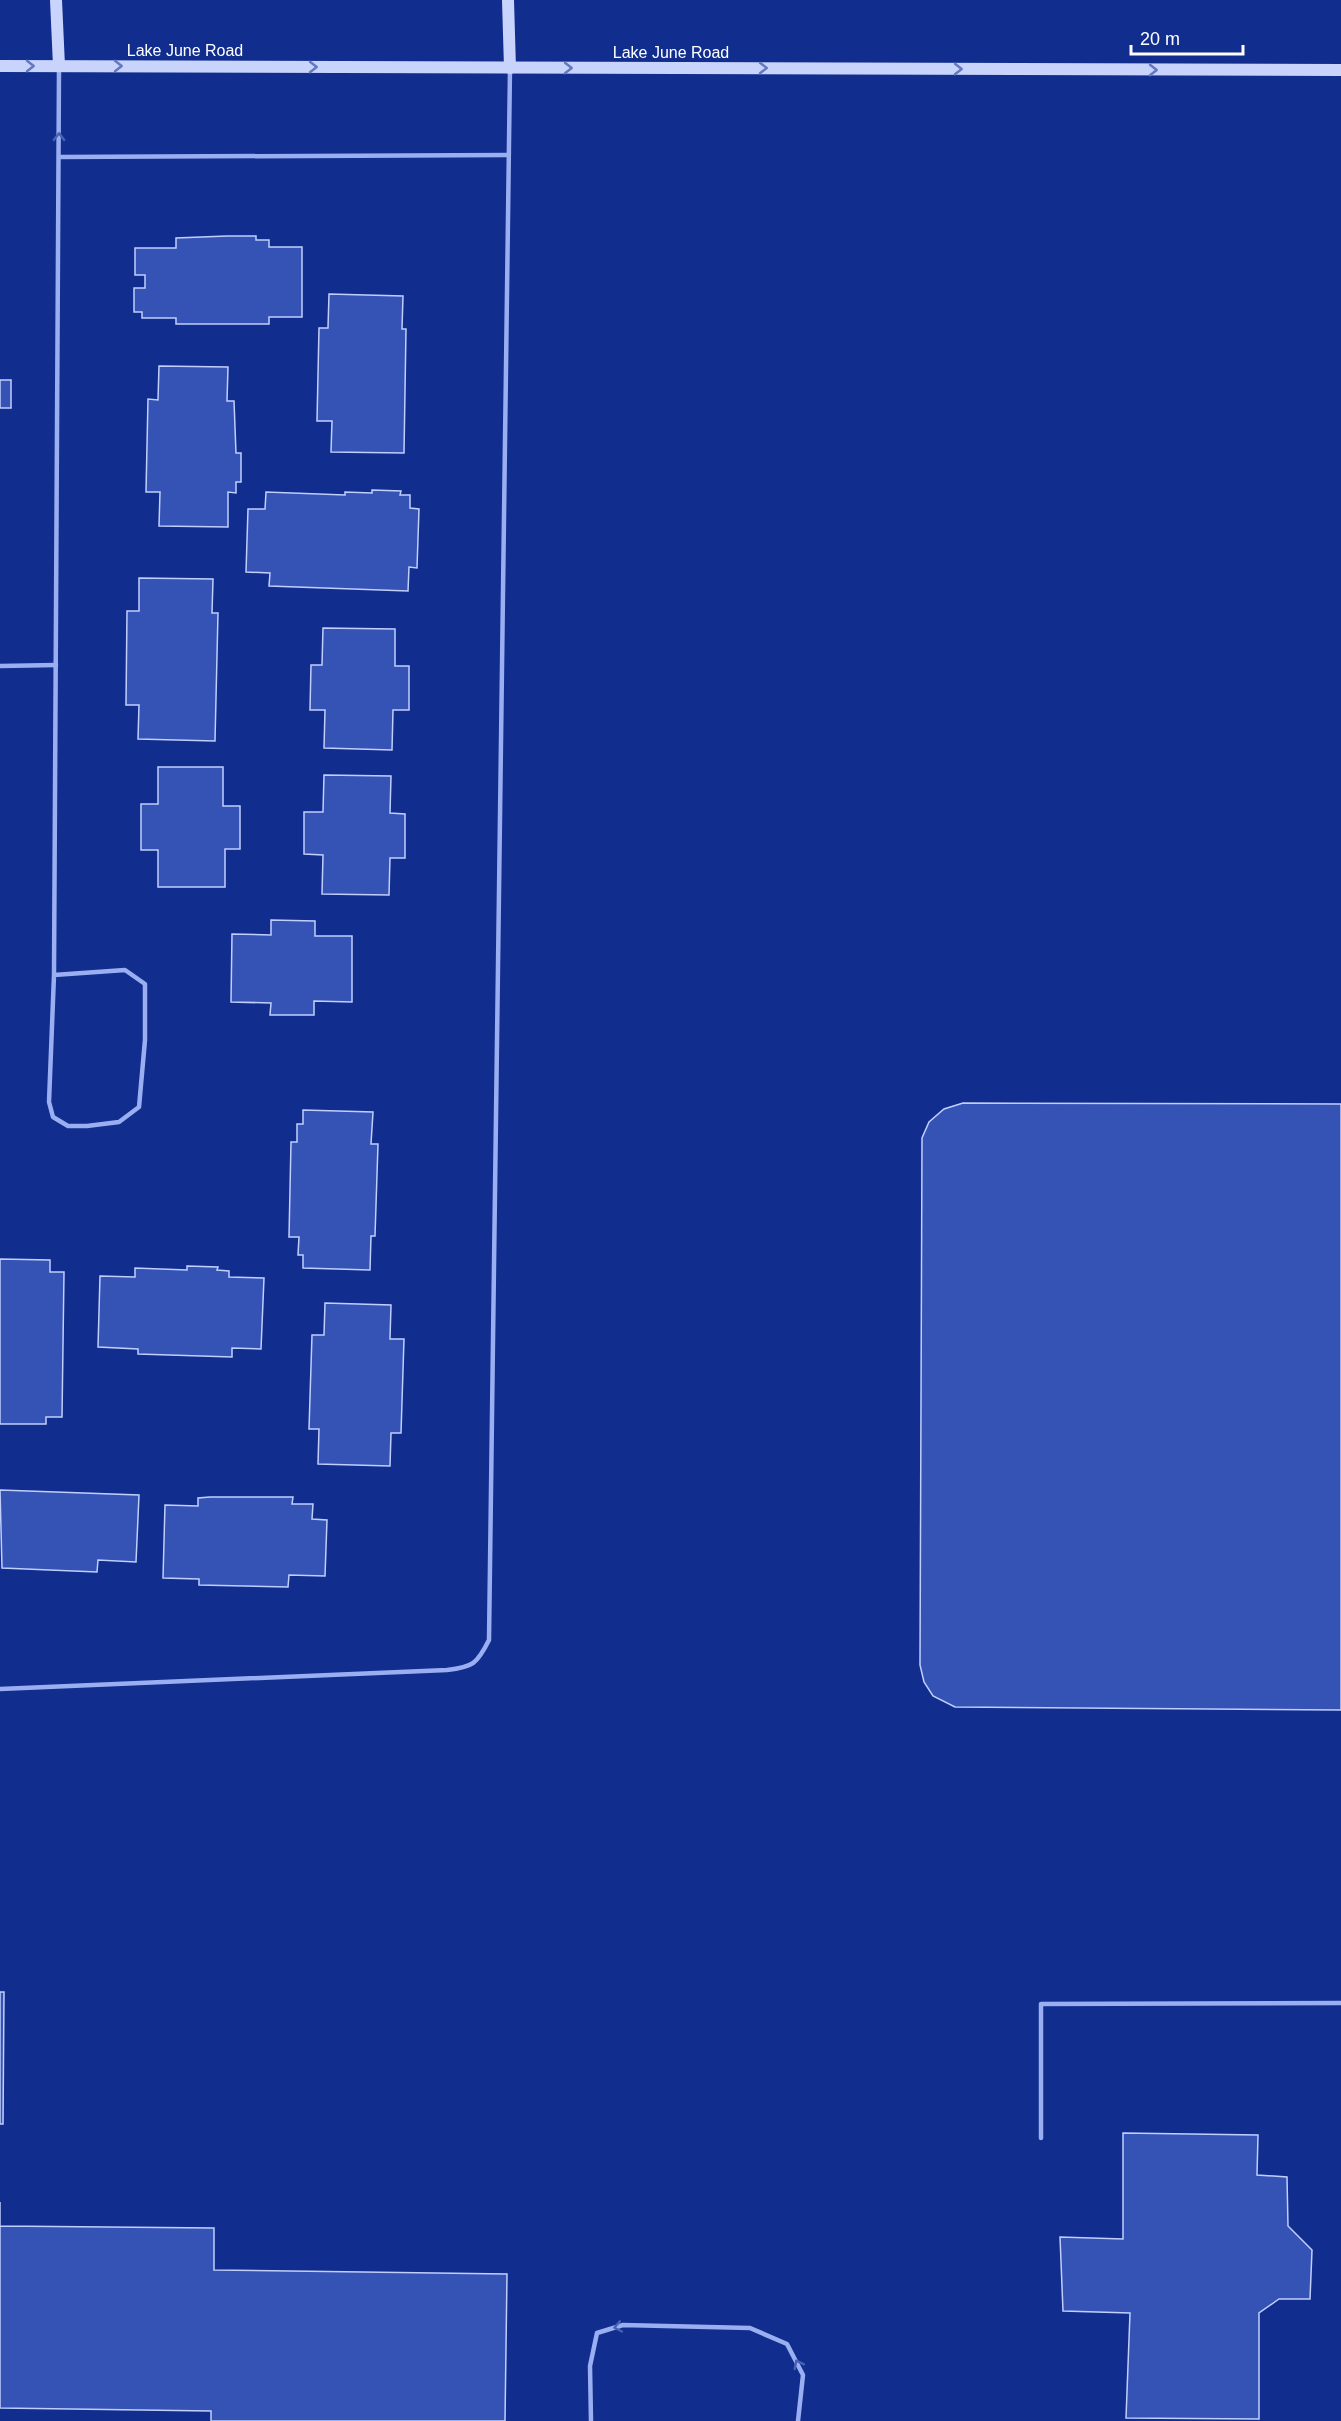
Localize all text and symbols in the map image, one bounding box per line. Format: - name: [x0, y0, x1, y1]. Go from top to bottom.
- scale bar: [1131, 18, 1244, 56]
- text: 20 m: [1140, 29, 1180, 49]
- street label: Lake June Road: [127, 42, 243, 59]
- street label: Lake June Road: [613, 44, 729, 61]
- one-way arrow: [25, 60, 34, 72]
- one-way arrow: [113, 60, 122, 72]
- one-way arrow: [308, 61, 317, 73]
- one-way arrow: [564, 62, 573, 74]
- one-way arrow: [759, 62, 768, 74]
- one-way arrow: [954, 63, 963, 75]
- one-way arrow: [1149, 64, 1158, 76]
- one-way arrow: [53, 133, 65, 142]
- one-way arrow: [614, 2320, 624, 2333]
- one-way arrow: [793, 2359, 805, 2370]

